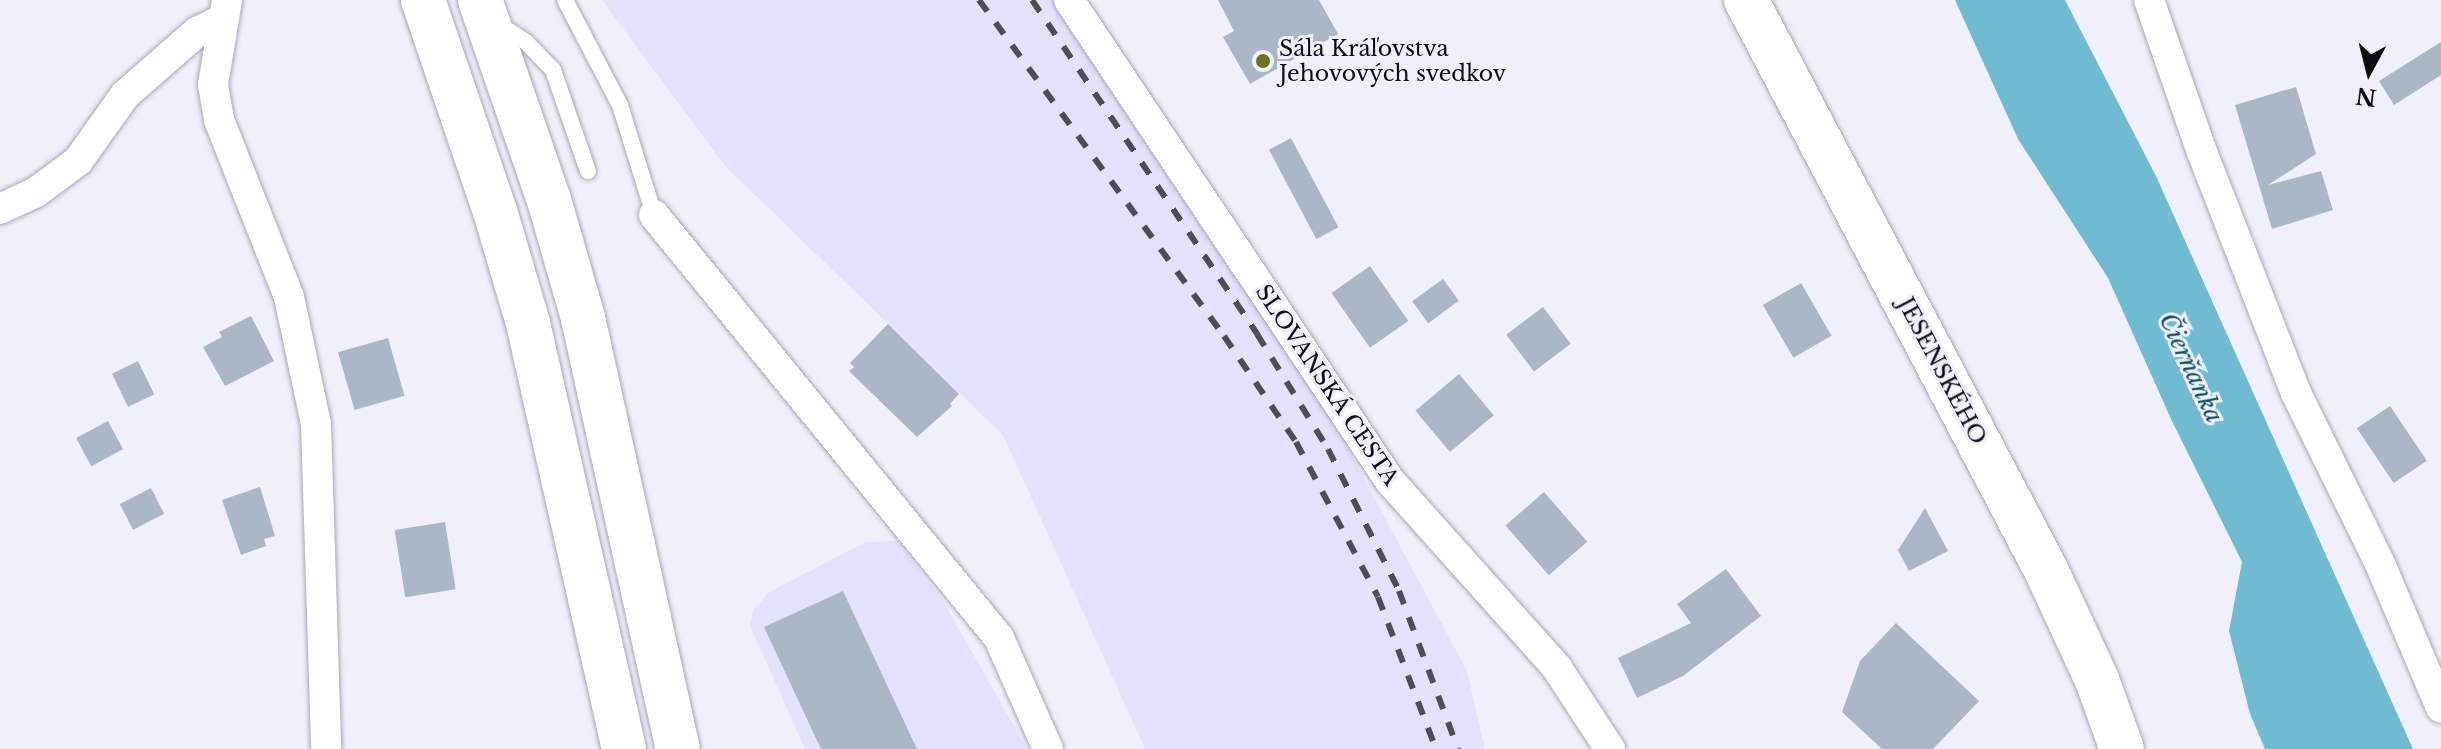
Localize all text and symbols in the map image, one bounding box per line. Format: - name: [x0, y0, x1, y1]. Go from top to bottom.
- north arrow: [2329, 32, 2409, 112]
- place label: Sála Kráľovstva Jehovových svedkov: [1279, 35, 1506, 86]
- marker: Sála Kráľovstva Jehovových svedkov: [1254, 52, 1272, 70]
- text: N: [2354, 82, 2378, 111]
- street label: SLOVANSKÁ CESTA: [1250, 279, 1404, 491]
- street label: JESENSKÉHO: [1892, 293, 1992, 449]
- water label: Čierňanka: [2153, 309, 2229, 427]

